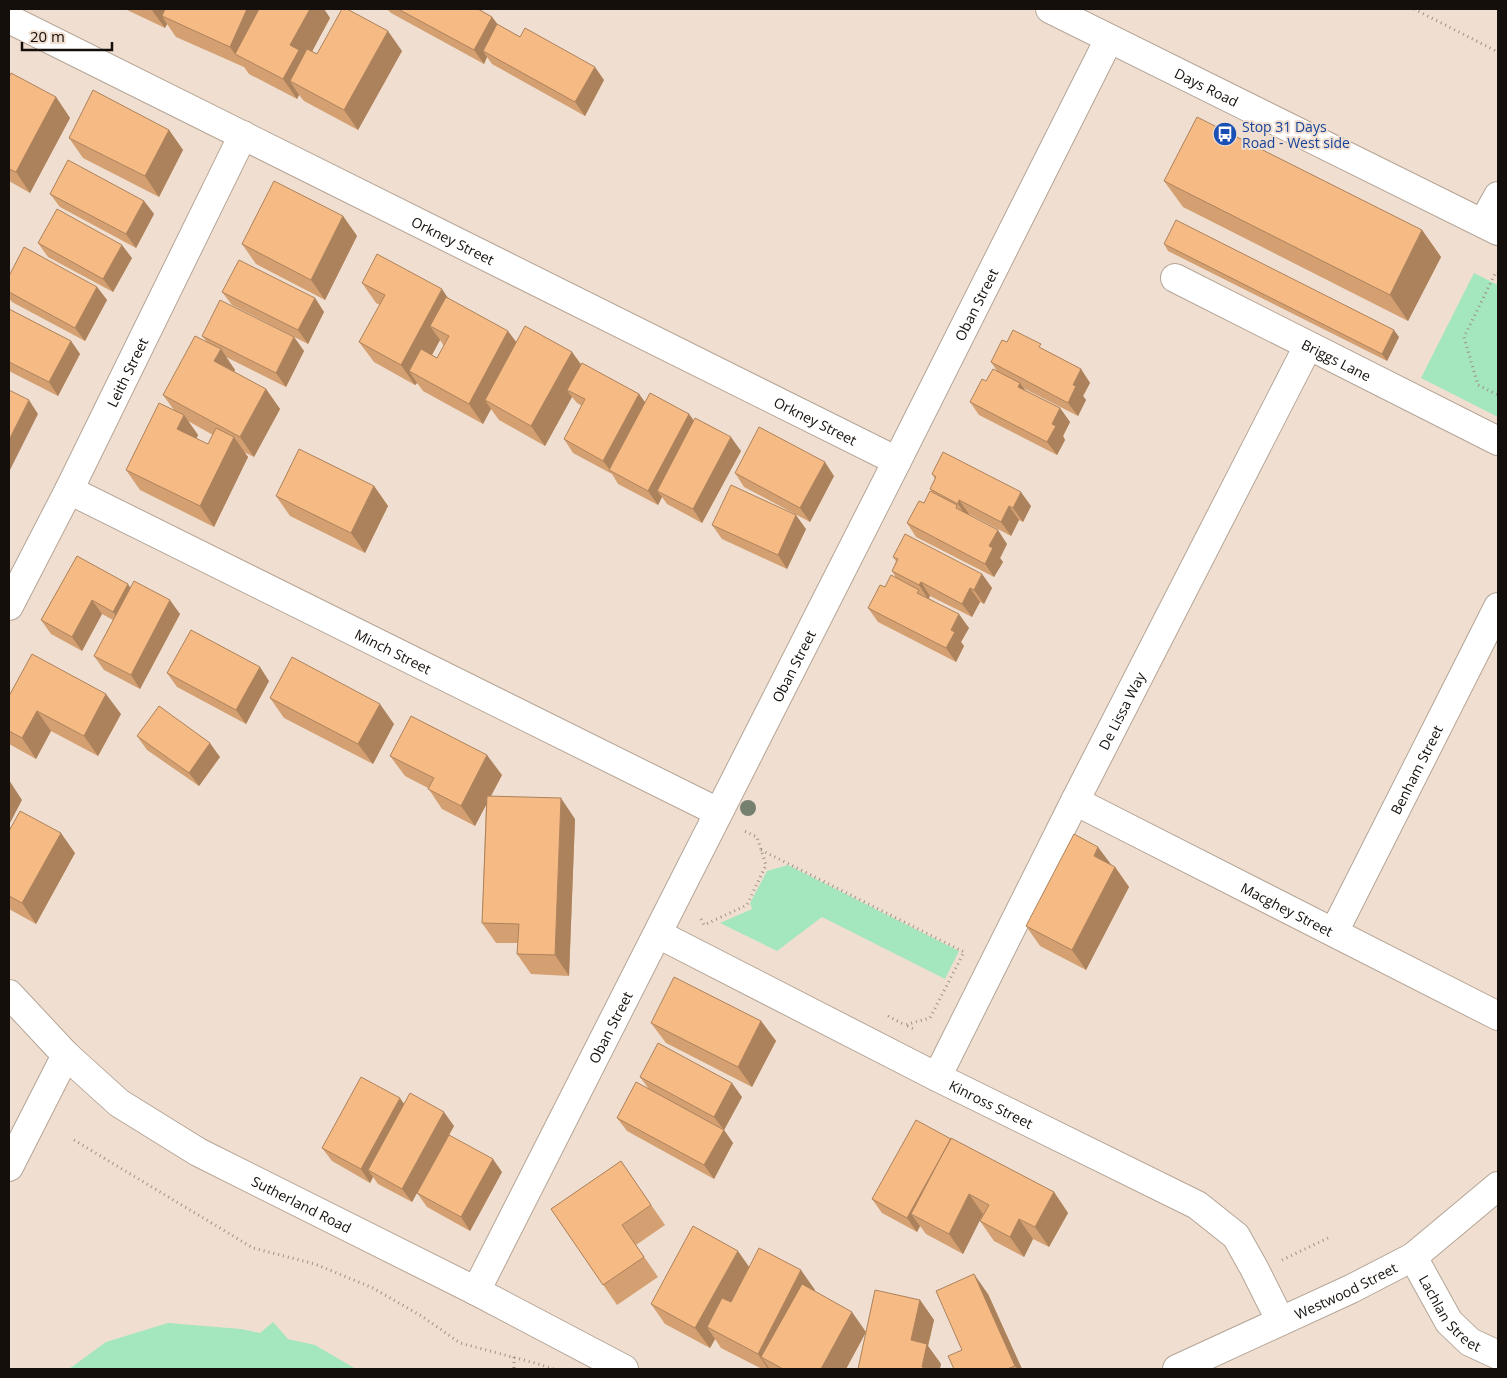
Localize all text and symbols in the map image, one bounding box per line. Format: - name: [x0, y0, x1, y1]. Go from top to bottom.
- scale bar: [22, 20, 112, 52]
- text: 20 m: [30, 26, 65, 46]
- street label: Days Road: [1172, 63, 1242, 110]
- place label: Stop 31 Days Road - West side: [1242, 117, 1350, 152]
- bus stop icon: Stop 31 Days Road - West side: [1212, 121, 1238, 147]
- street label: Orkney Street: [408, 211, 498, 269]
- street label: Oban Street: [950, 265, 1002, 344]
- street label: Leith Street: [102, 334, 152, 410]
- street label: Briggs Lane: [1299, 334, 1375, 385]
- street label: Orkney Street: [771, 392, 860, 449]
- street label: Minch Street: [352, 624, 435, 678]
- street label: Oban Street: [767, 626, 819, 705]
- street label: De Lissa Way: [1093, 668, 1150, 753]
- street label: Benham Street: [1386, 722, 1446, 817]
- street label: Macghey Street: [1238, 877, 1336, 940]
- street label: Oban Street: [584, 988, 636, 1066]
- street label: Kinross Street: [946, 1075, 1036, 1132]
- street label: Sutherland Road: [249, 1171, 355, 1237]
- street label: Westwood Street: [1291, 1257, 1400, 1323]
- street label: Lachlan Street: [1415, 1271, 1484, 1355]

